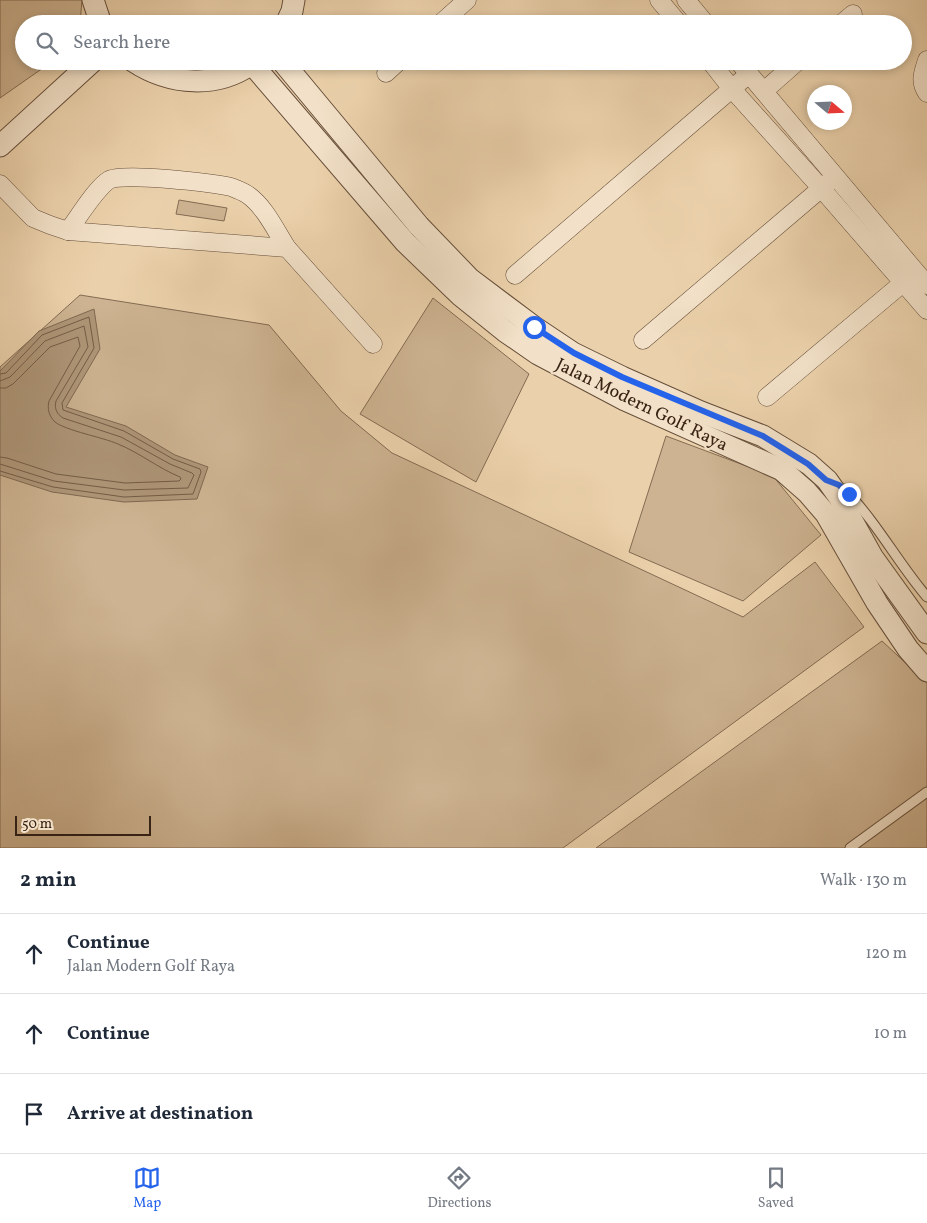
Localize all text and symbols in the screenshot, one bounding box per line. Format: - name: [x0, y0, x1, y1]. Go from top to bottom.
- search box: [15, 15, 912, 70]
- icon: search: [33, 29, 61, 57]
- text: Search here: [73, 30, 170, 56]
- north arrow: [807, 85, 852, 130]
- route start: [523, 316, 546, 339]
- street label: Jalan Modern Golf Raya: [551, 353, 732, 458]
- route end: [838, 483, 861, 506]
- scale bar: [15, 813, 151, 836]
- text: 50 m: [22, 815, 52, 834]
- text: 2 min: [20, 866, 77, 895]
- text: Walk · 130 m: [820, 870, 907, 892]
- text: Continue: [67, 930, 150, 956]
- icon: ahead: [20, 940, 48, 968]
- text: 120 m: [865, 943, 907, 965]
- text: Jalan Modern Golf Raya: [67, 956, 235, 978]
- icon: ahead: [20, 1020, 48, 1048]
- text: Continue: [67, 1021, 150, 1047]
- text: 10 m: [874, 1023, 907, 1045]
- icon: arrive: [20, 1100, 48, 1128]
- text: Arrive at destination: [67, 1101, 253, 1127]
- tab: Map: [133, 1164, 161, 1213]
- tab: Directions: [427, 1164, 492, 1213]
- tab: Saved: [758, 1164, 794, 1213]

